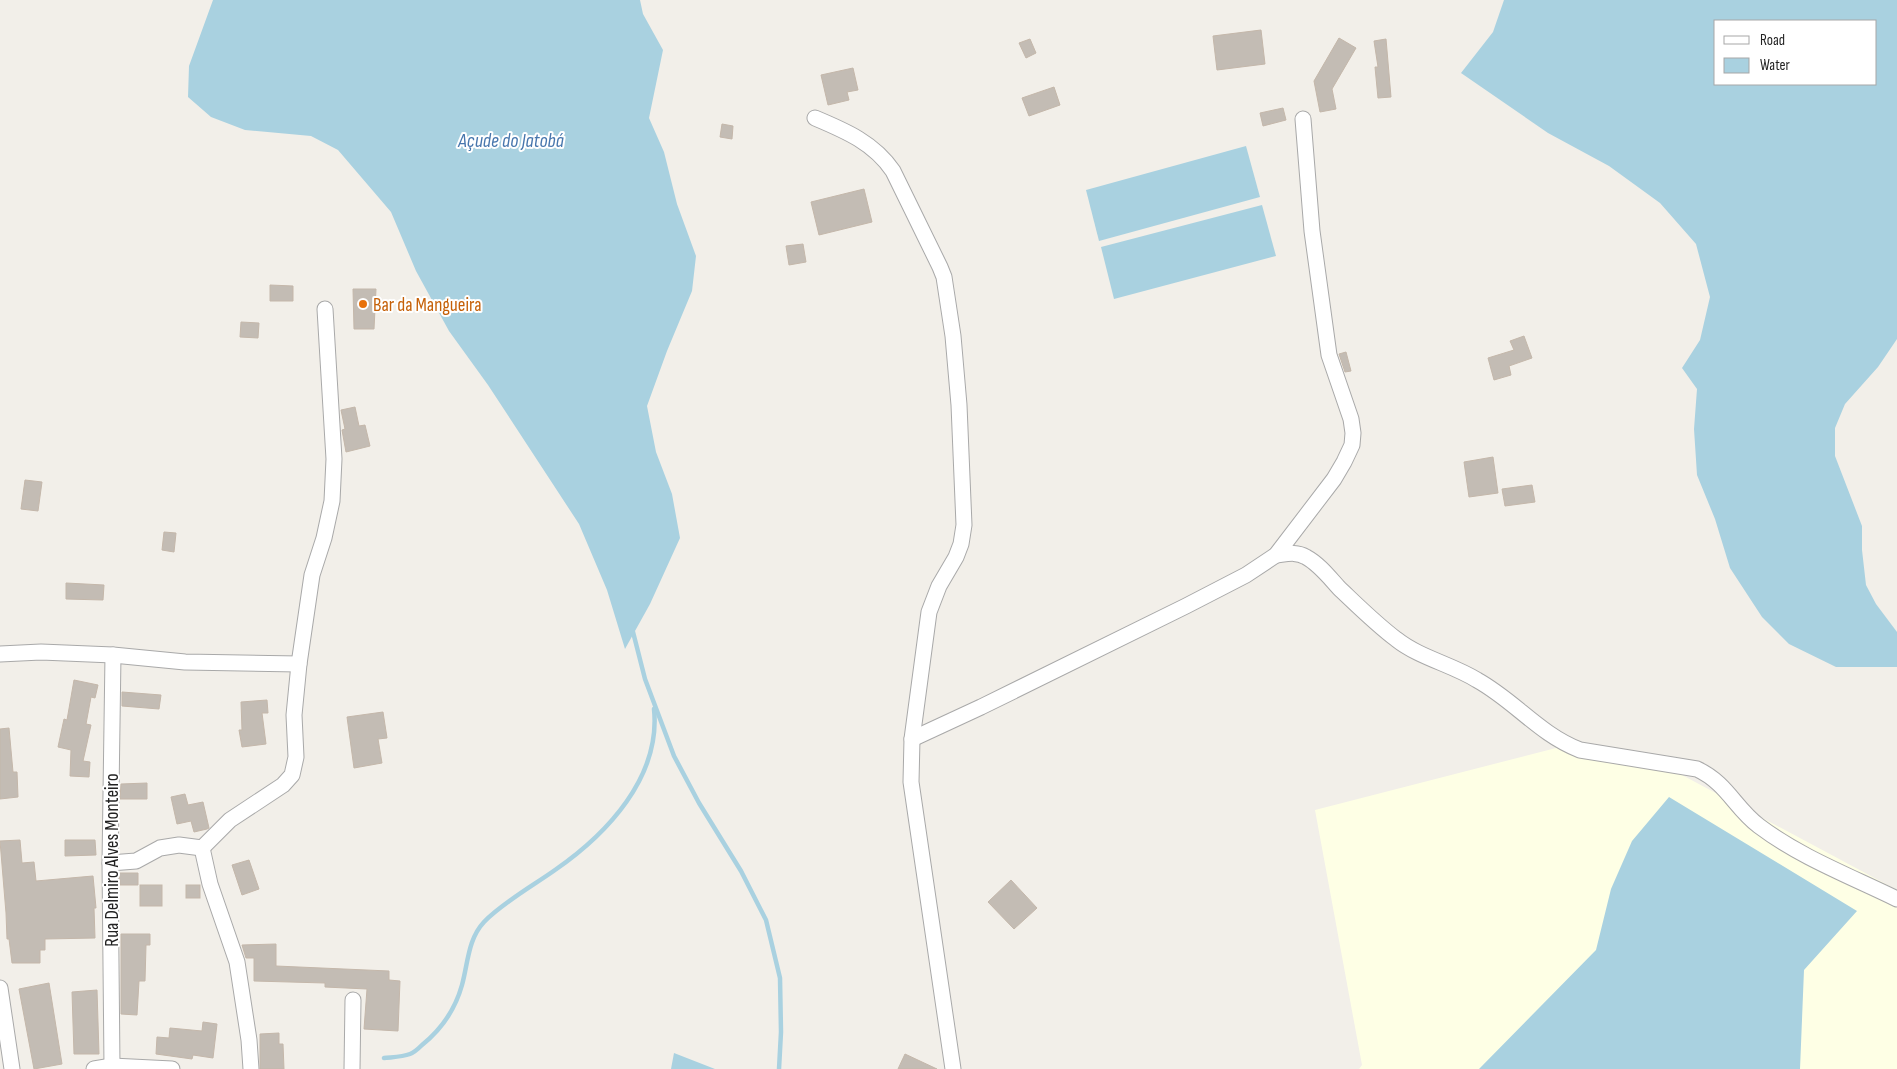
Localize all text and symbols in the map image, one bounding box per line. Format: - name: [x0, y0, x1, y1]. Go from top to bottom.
- legend: [1714, 20, 1877, 85]
- text: Road: [1760, 31, 1785, 50]
- text: Water: [1760, 56, 1791, 75]
- water label: Açude do Jatobá: [457, 129, 564, 153]
- place label: Bar da Mangueira: [373, 294, 481, 317]
- marker: Bar da Mangueira: [357, 298, 369, 310]
- street label: Rua Delmiro Alves Monteiro: [101, 773, 124, 947]

